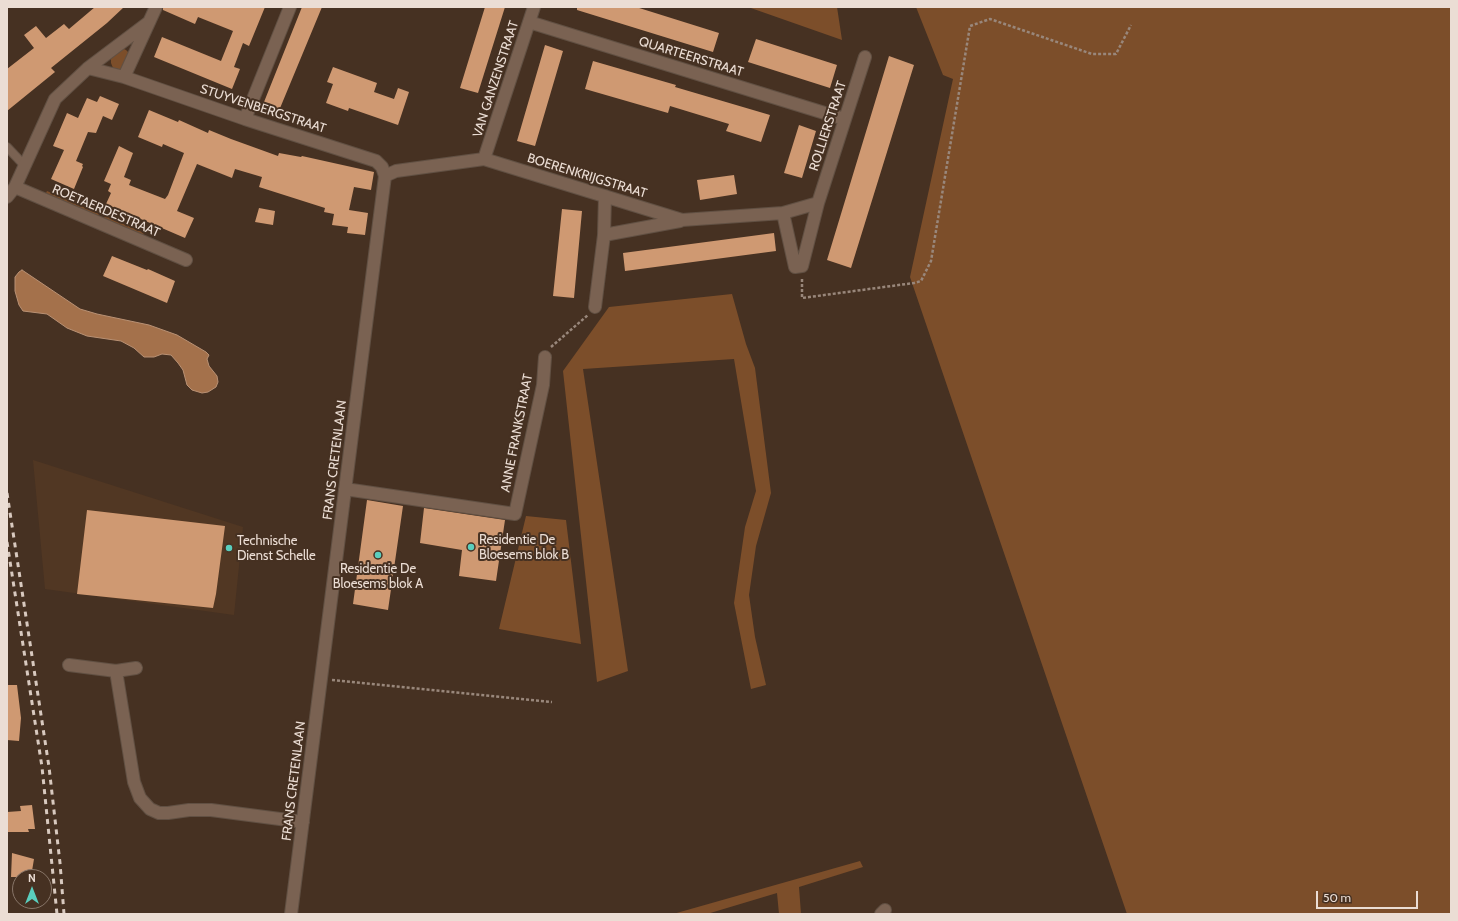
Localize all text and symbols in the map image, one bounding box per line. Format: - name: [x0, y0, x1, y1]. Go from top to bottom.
- street label: VAN GANZENSTRAAT: [470, 19, 522, 139]
- street label: QUARTEERSTRAAT: [637, 34, 745, 80]
- street label: ROLLIERSTRAAT: [806, 79, 850, 173]
- street label: STUYVENBERGSTRAAT: [198, 81, 328, 137]
- street label: BOERENKRIJGSTRAAT: [525, 150, 649, 202]
- street label: ROETAERDESTRAAT: [50, 181, 162, 241]
- street label: ANNE FRANKSTRAAT: [498, 373, 536, 493]
- street label: FRANS CRETENLAAN: [320, 399, 350, 521]
- place label: Residentie De Bloesems blok B: [479, 532, 569, 563]
- place label: Technische Dienst Schelle: [237, 533, 316, 564]
- marker: Residentie De Bloesems blok B: [466, 542, 476, 552]
- marker: Technische Dienst Schelle: [224, 543, 234, 553]
- marker: Residentie De Bloesems blok A: [373, 550, 383, 560]
- place label: Residentie De Bloesems blok A: [333, 561, 423, 592]
- street label: FRANS CRETENLAAN: [279, 720, 309, 842]
- north arrow: [12, 869, 52, 909]
- text: N: [28, 871, 36, 885]
- scale bar: [1318, 883, 1420, 909]
- text: 50 m: [1323, 890, 1351, 905]

